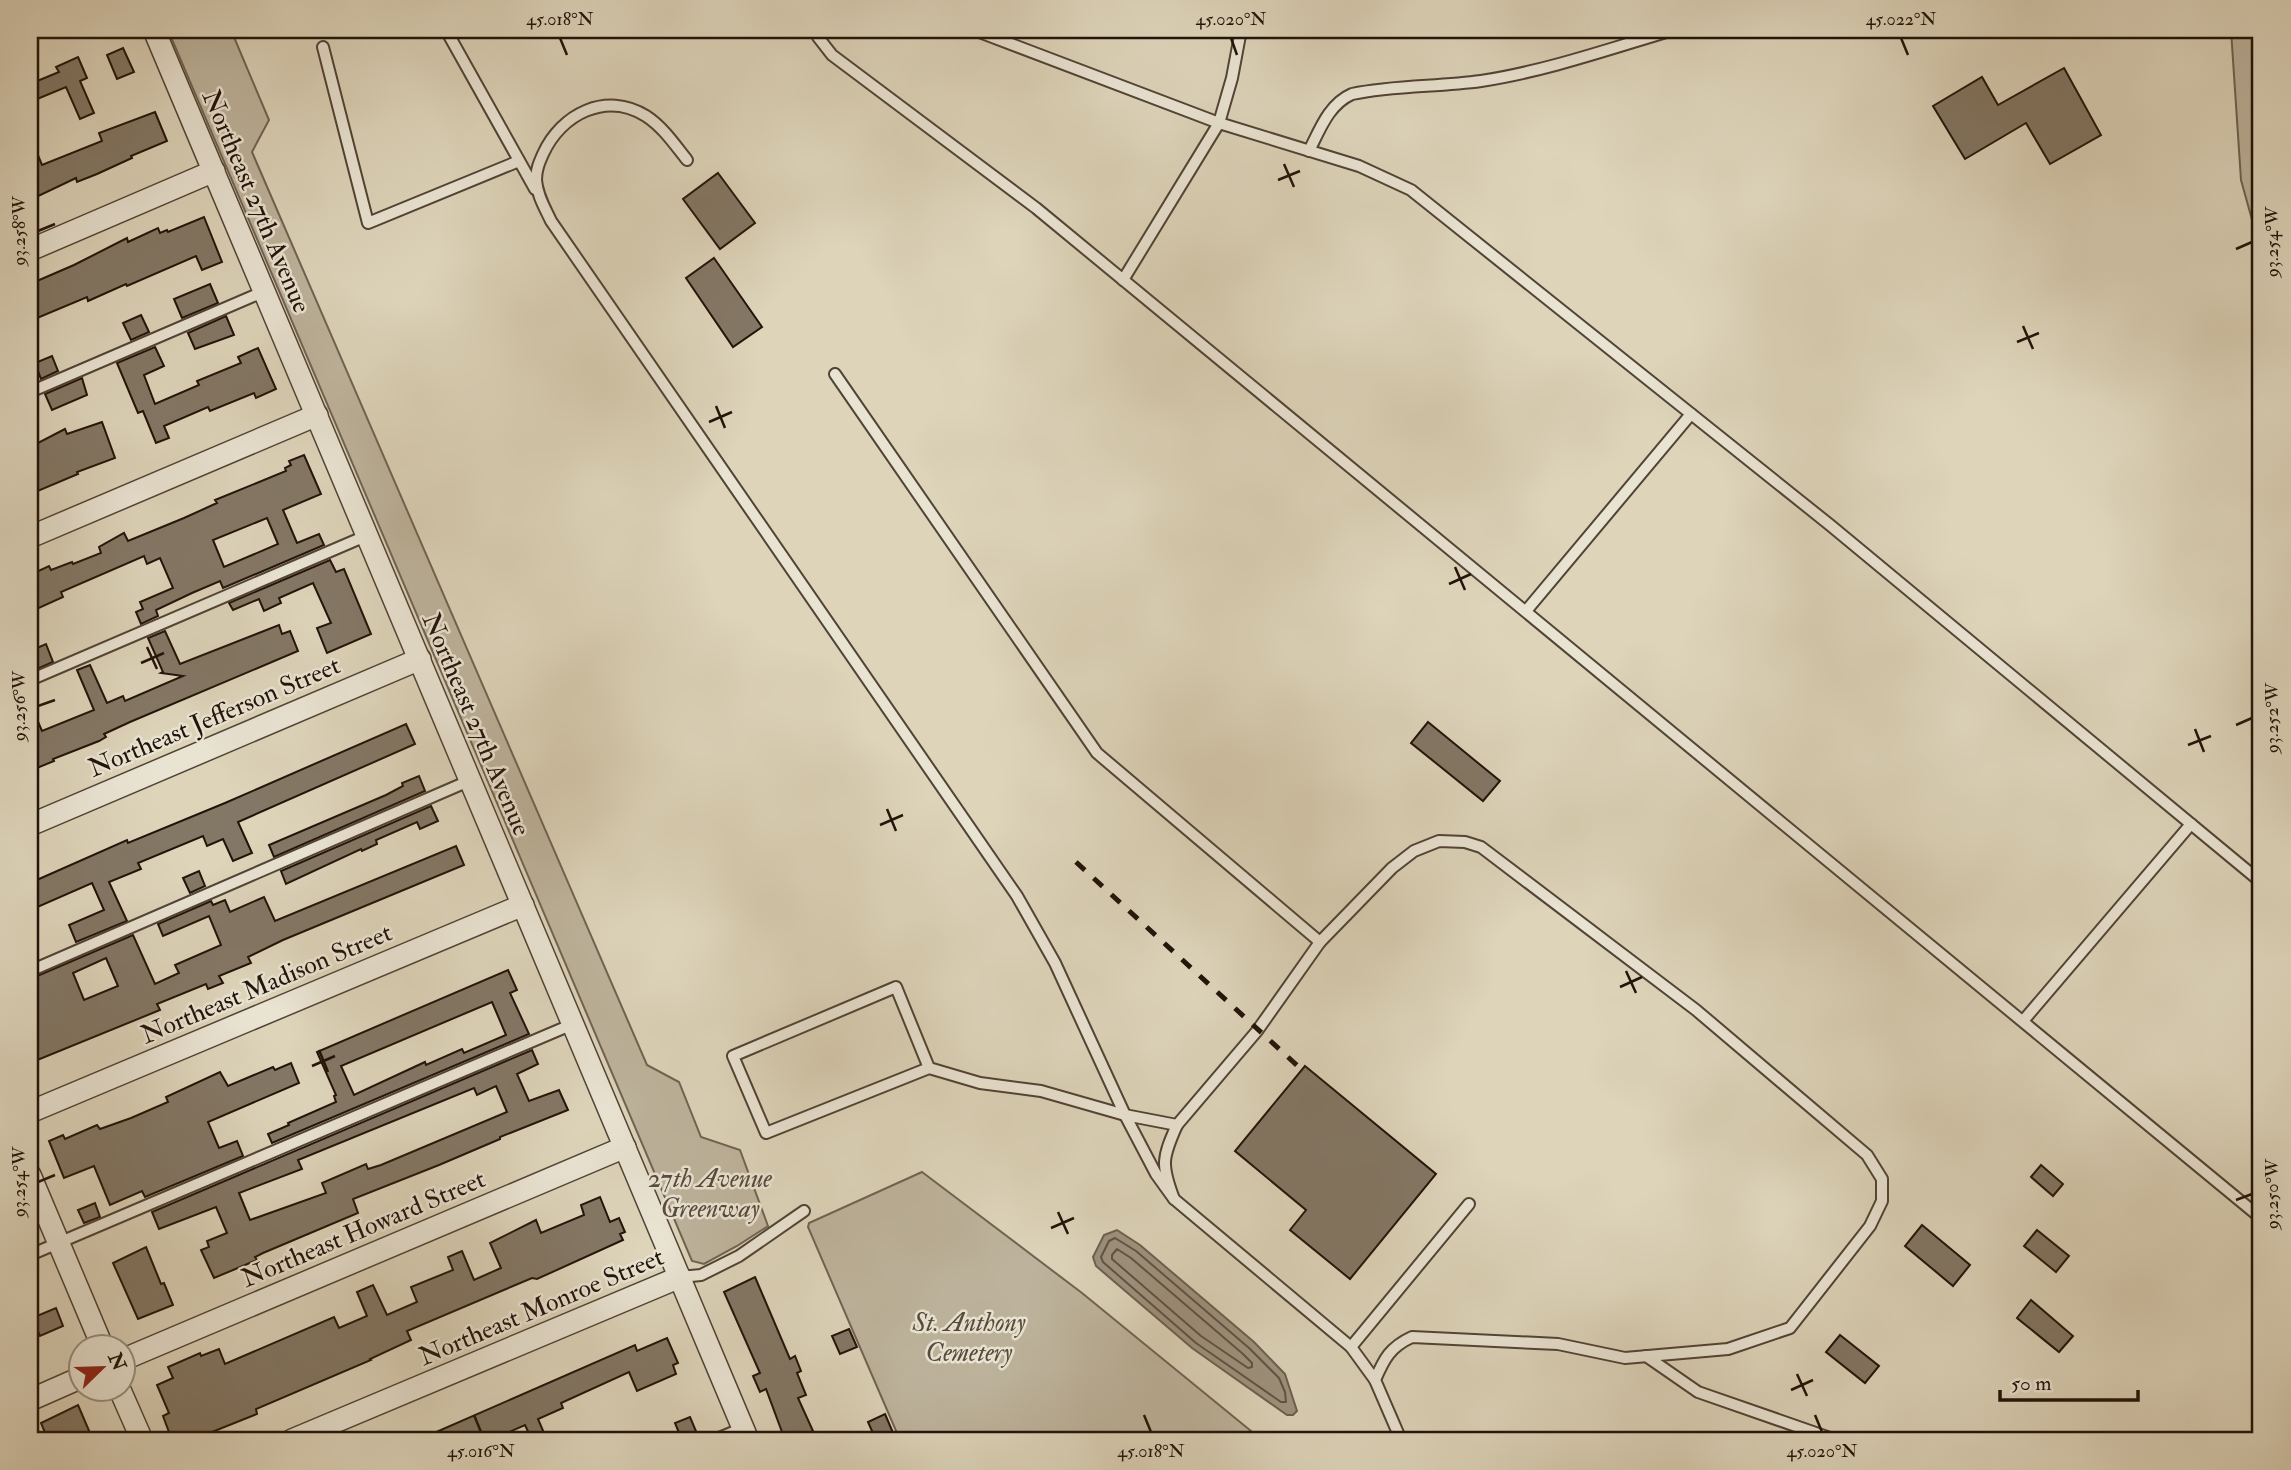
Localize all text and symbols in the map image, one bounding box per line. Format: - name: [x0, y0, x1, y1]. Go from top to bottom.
- text: 45.018°N: [526, 8, 594, 31]
- text: 45.020°N: [1196, 8, 1266, 31]
- text: 45.022°N: [1866, 8, 1936, 31]
- street label: Northeast 27th Avenue: [195, 85, 318, 318]
- text: 93.258°W: [8, 195, 31, 268]
- text: 93.254°W: [2261, 206, 2284, 279]
- street label: Northeast 27th Avenue: [415, 608, 538, 841]
- street label: Northeast Jefferson Street: [84, 649, 345, 785]
- text: 93.256°W: [8, 670, 31, 743]
- text: 93.252°W: [2261, 682, 2284, 755]
- street label: Northeast Madison Street: [136, 917, 397, 1051]
- text: 93.254°W: [8, 1146, 31, 1219]
- text: 93.250°W: [2261, 1158, 2284, 1231]
- street label: Northeast Howard Street: [237, 1163, 490, 1295]
- park label: 27th Avenue Greenway: [648, 1163, 772, 1225]
- street label: Northeast Monroe Street: [414, 1241, 669, 1373]
- park label: St. Anthony Cemetery: [911, 1307, 1026, 1369]
- north arrow: [66, 1334, 136, 1404]
- text: N: [102, 1348, 131, 1375]
- scale bar: [2000, 1358, 2139, 1402]
- text: 50 m: [2011, 1370, 2052, 1397]
- text: 45.016°N: [447, 1440, 515, 1463]
- text: 45.018°N: [1117, 1440, 1185, 1463]
- text: 45.020°N: [1787, 1440, 1857, 1463]

